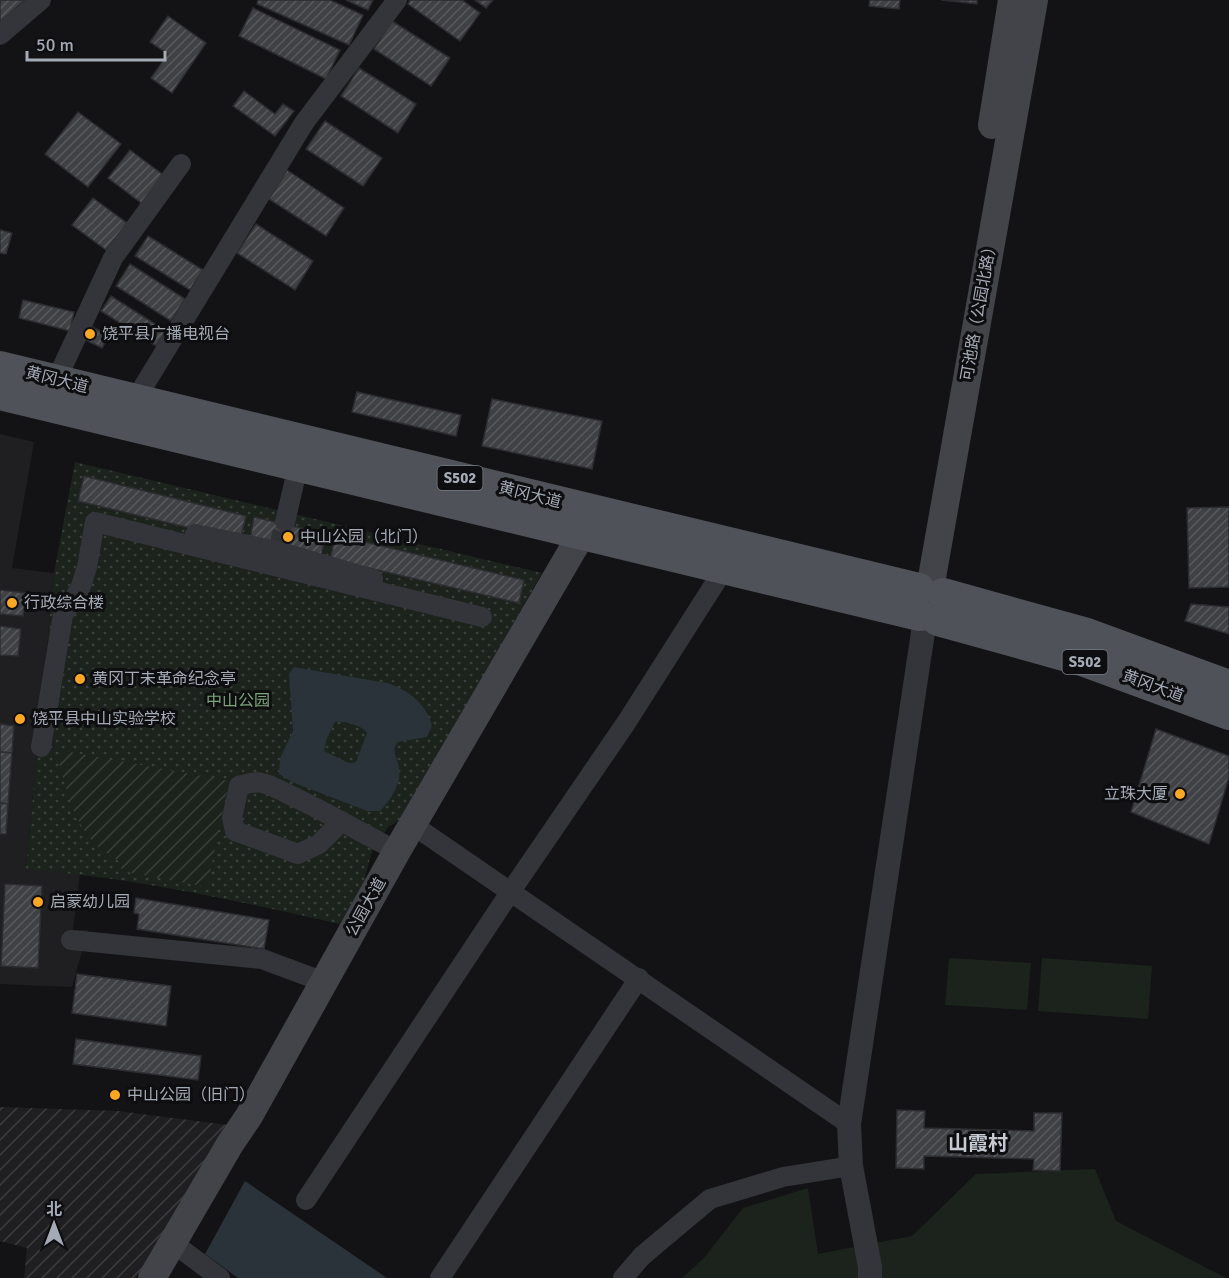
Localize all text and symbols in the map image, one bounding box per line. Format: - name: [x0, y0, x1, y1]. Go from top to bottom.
- scale bar: [27, 24, 165, 62]
- text: 50 m: [36, 34, 74, 56]
- street label: 可池路（公园北路）: [957, 237, 1001, 383]
- place label: 饶平县广播电视台: [102, 324, 230, 344]
- marker: 饶平县广播电视台: [83, 327, 97, 341]
- street label: 黄冈大道: [24, 363, 90, 397]
- road number: S502: [438, 466, 482, 490]
- street label: 黄冈大道: [497, 478, 563, 512]
- place label: 中山公园（北门）: [300, 527, 428, 547]
- marker: 中山公园（北门）: [281, 530, 295, 544]
- place label: 行政综合楼: [24, 593, 104, 613]
- marker: 行政综合楼: [5, 596, 19, 610]
- road number: S502: [1062, 650, 1108, 674]
- street label: 黄冈大道: [1120, 666, 1186, 706]
- place label: 黄冈丁未革命纪念亭: [92, 669, 236, 689]
- marker: 黄冈丁未革命纪念亭: [73, 672, 87, 686]
- park label: 中山公园: [206, 691, 270, 711]
- place label: 饶平县中山实验学校: [32, 709, 176, 729]
- marker: 饶平县中山实验学校: [13, 712, 27, 726]
- place label: 立珠大厦: [1104, 784, 1168, 804]
- marker: 立珠大厦: [1173, 787, 1187, 801]
- street label: 公园大道: [342, 874, 390, 940]
- place label: 启蒙幼儿园: [50, 892, 130, 912]
- marker: 启蒙幼儿园: [31, 895, 45, 909]
- place label: 中山公园（旧门）: [127, 1085, 255, 1105]
- marker: 中山公园（旧门）: [108, 1088, 122, 1102]
- district label: 山霞村: [948, 1131, 1008, 1156]
- north arrow: [24, 1194, 84, 1254]
- text: 北: [46, 1200, 62, 1220]

